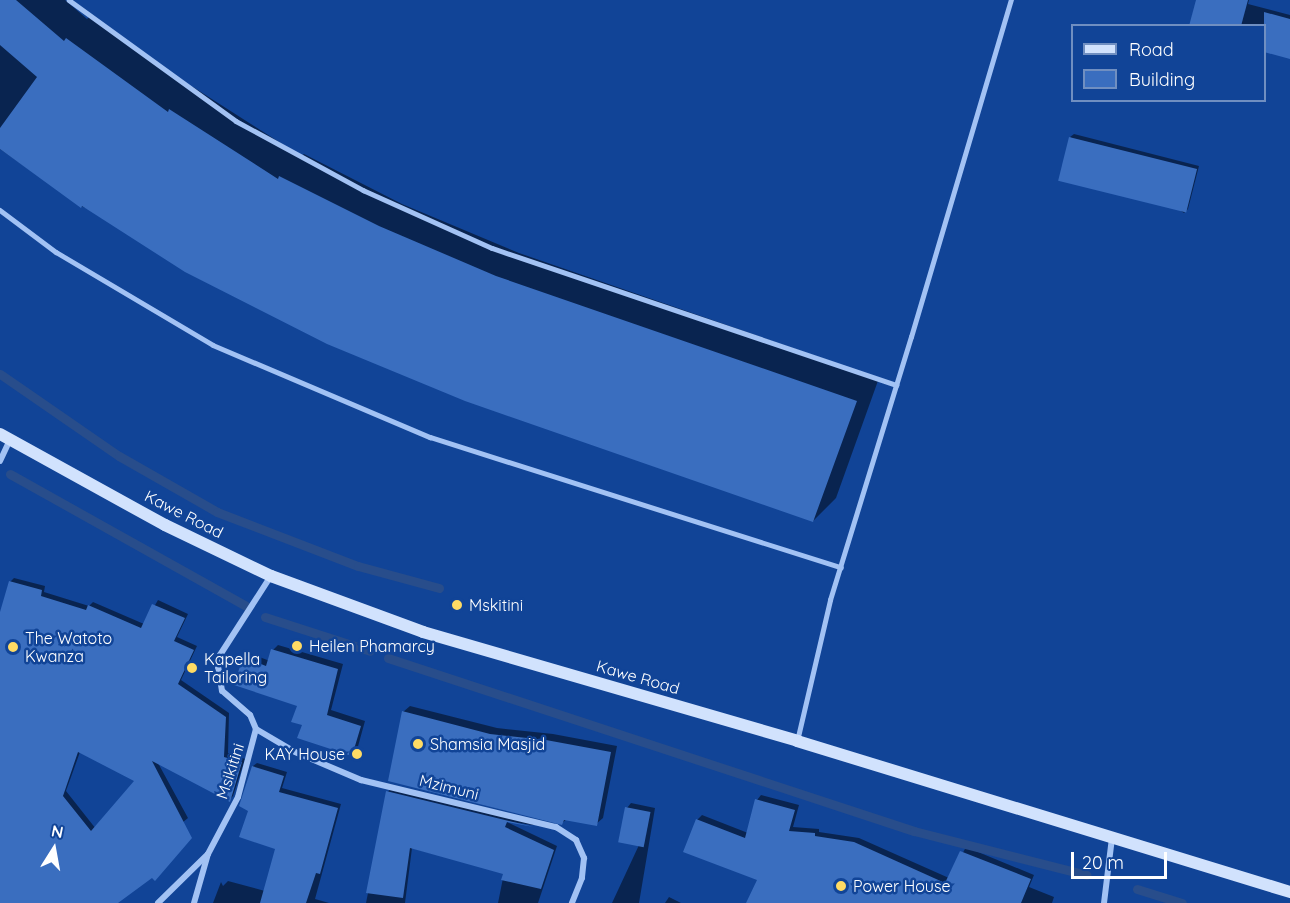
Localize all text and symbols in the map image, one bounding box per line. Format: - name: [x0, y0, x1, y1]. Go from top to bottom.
- legend: [1071, 24, 1266, 102]
- text: Road: [1129, 38, 1174, 61]
- text: Building: [1129, 68, 1195, 91]
- street label: Kawe Road: [142, 486, 226, 542]
- place label: Mskitini: [469, 595, 523, 615]
- marker: Mskitini: [450, 598, 464, 612]
- place label: The Watoto Kwanza: [25, 628, 112, 666]
- place label: Heilen Phamarcy: [309, 636, 435, 656]
- marker: Heilen Phamarcy: [290, 639, 304, 653]
- marker: The Watoto Kwanza: [6, 640, 20, 654]
- place label: Kapella Tailoring: [204, 649, 267, 687]
- street label: Kawe Road: [594, 656, 682, 698]
- marker: Kapella Tailoring: [185, 661, 199, 675]
- place label: Shamsia Masjid: [430, 734, 545, 754]
- marker: Shamsia Masjid: [411, 737, 425, 751]
- street label: Msikitini: [212, 741, 248, 801]
- place label: KAY House: [264, 744, 345, 764]
- marker: KAY House: [350, 747, 364, 761]
- street label: Mzimuni: [417, 770, 481, 804]
- north arrow: [24, 819, 84, 879]
- text: N: [50, 820, 65, 842]
- scale bar: [1074, 840, 1170, 878]
- text: 20 m: [1082, 851, 1124, 874]
- place label: Power House: [853, 876, 950, 896]
- marker: Power House: [834, 879, 848, 893]

